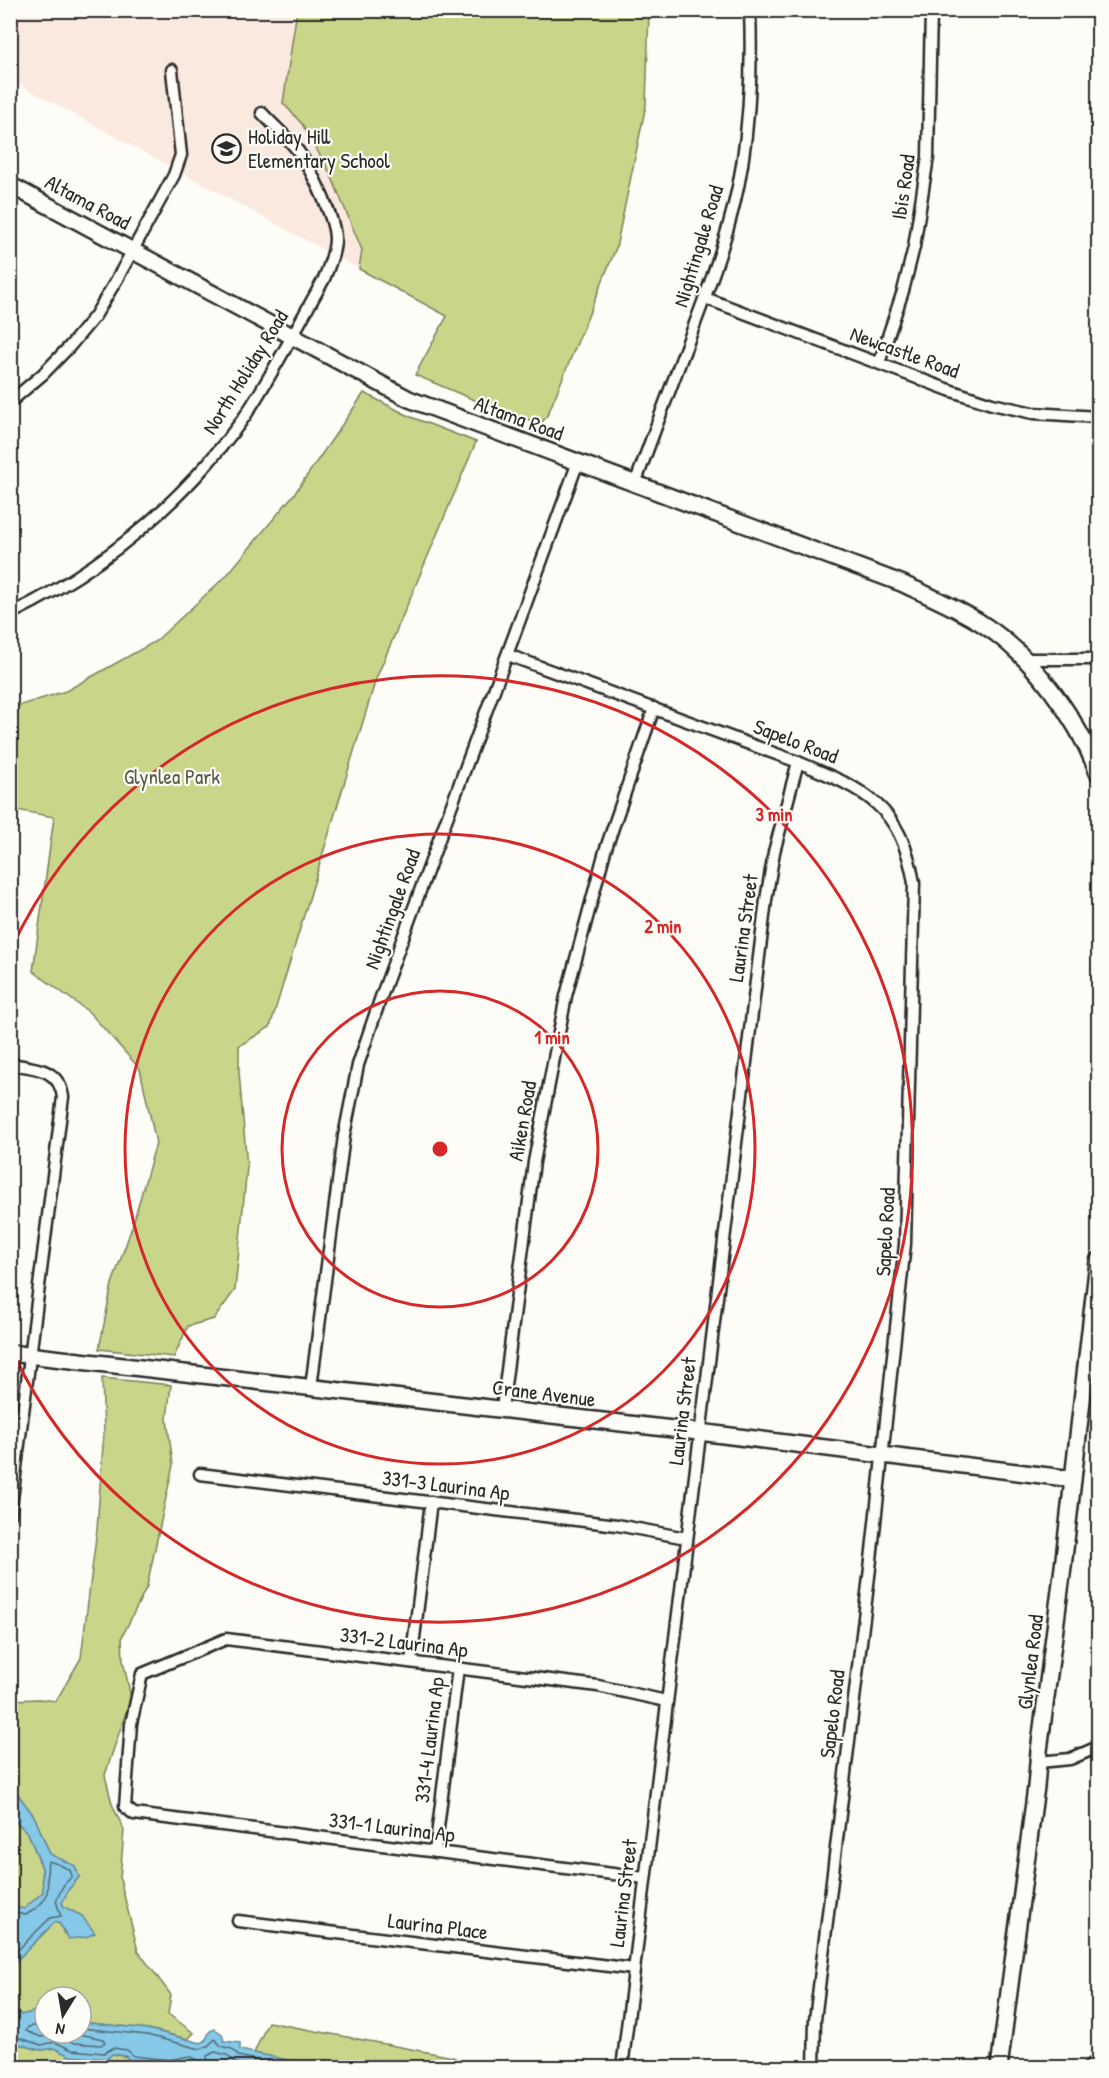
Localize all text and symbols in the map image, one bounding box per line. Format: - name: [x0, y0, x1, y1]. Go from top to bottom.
- place label: Holiday Hill Elementary School: [248, 122, 390, 175]
- school or university icon: Holiday Hill Elementary School: [211, 132, 243, 164]
- street label: Ibis Road: [884, 152, 922, 222]
- street label: Altama Road: [40, 167, 136, 237]
- street label: Nightingale Road: [666, 181, 730, 311]
- street label: North Holiday Road: [195, 304, 295, 440]
- street label: Newcastle Road: [846, 319, 964, 385]
- street label: Altama Road: [470, 388, 568, 448]
- street label: Sapelo Road: [749, 712, 843, 770]
- park label: Glynlea Park: [124, 762, 220, 791]
- text: 3 min: [756, 802, 792, 827]
- street label: Nightingale Road: [357, 845, 427, 973]
- street label: Laurina Street: [721, 871, 765, 984]
- text: 2 min: [645, 914, 681, 939]
- text: 1 min: [534, 1025, 570, 1050]
- street label: Aiken Road: [501, 1079, 543, 1163]
- centre of rings: [430, 1139, 450, 1159]
- street label: Sapelo Road: [868, 1187, 902, 1277]
- street label: Laurina Street: [661, 1355, 703, 1467]
- street label: Crane Avenue: [491, 1372, 597, 1414]
- street label: 331-3 Laurina Ap: [381, 1463, 511, 1507]
- street label: Glynlea Road: [1010, 1613, 1050, 1711]
- street label: 331-2 Laurina Ap: [338, 1620, 470, 1664]
- street label: Sapelo Road: [812, 1668, 852, 1760]
- street label: 331-4 Laurina Ap: [407, 1675, 451, 1805]
- street label: 331-1 Laurina Ap: [328, 1805, 457, 1849]
- street label: Laurina Street: [602, 1837, 644, 1949]
- street label: Laurina Place: [386, 1906, 490, 1946]
- north arrow: [33, 1985, 93, 2045]
- text: N: [53, 2018, 66, 2041]

